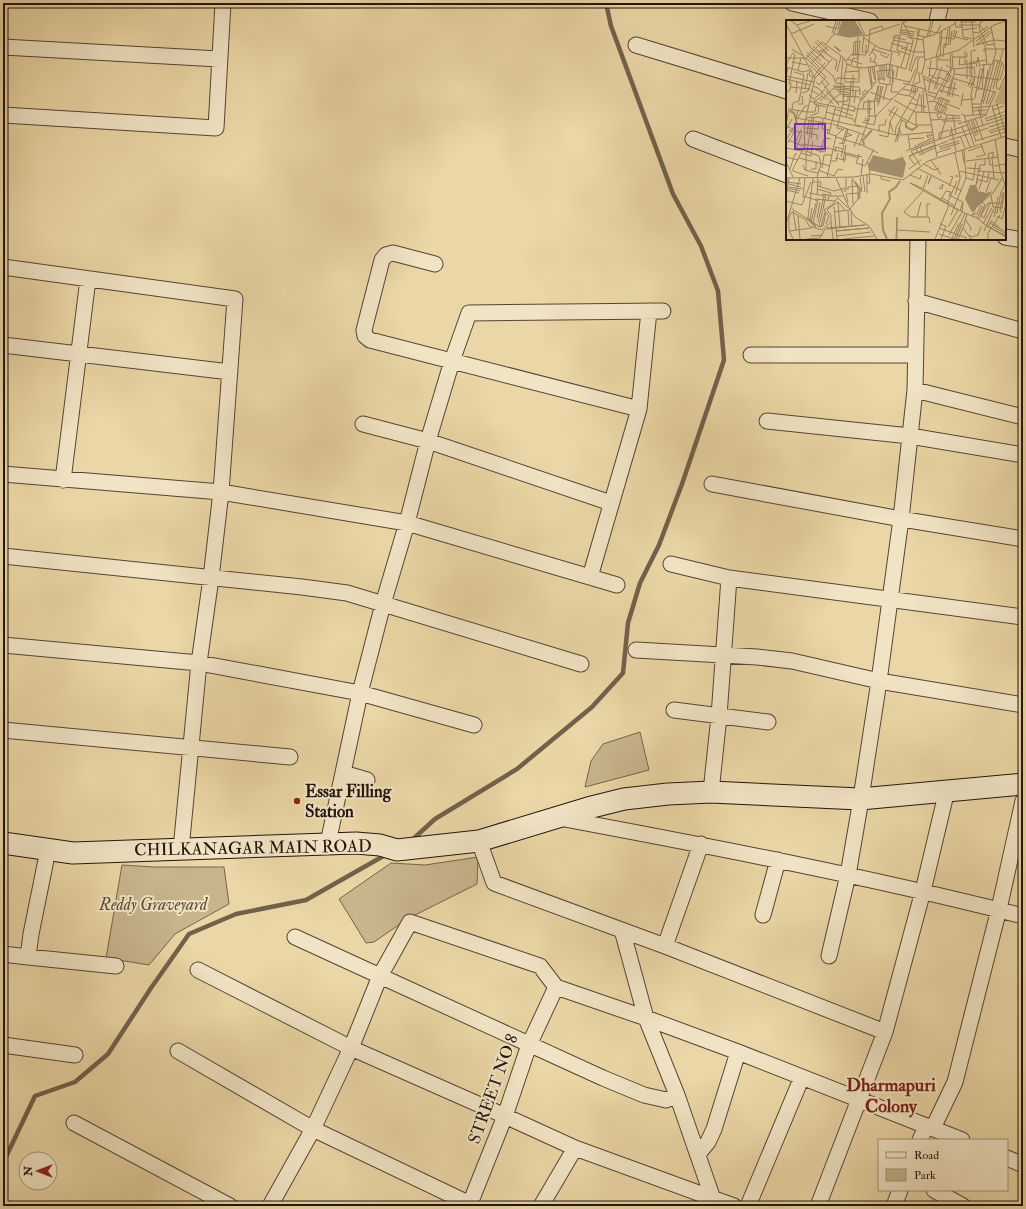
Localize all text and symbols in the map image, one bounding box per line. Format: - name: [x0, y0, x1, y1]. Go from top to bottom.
- inset map: [786, 20, 1006, 240]
- place label: Essar Filling Station: [305, 781, 392, 822]
- marker: Essar Filling Station: [292, 796, 302, 806]
- street label: CHILKANAGAR MAIN ROAD: [134, 835, 372, 861]
- park label: Reddy Graveyard: [98, 894, 208, 915]
- street label: STREET NO 8: [463, 1031, 523, 1147]
- district label: Dharmapuri Colony: [846, 1074, 936, 1118]
- legend: [878, 1139, 1008, 1191]
- text: Road: [914, 1148, 939, 1163]
- north arrow: [18, 1151, 58, 1191]
- text: N: [22, 1165, 35, 1177]
- text: Park: [914, 1168, 936, 1183]

